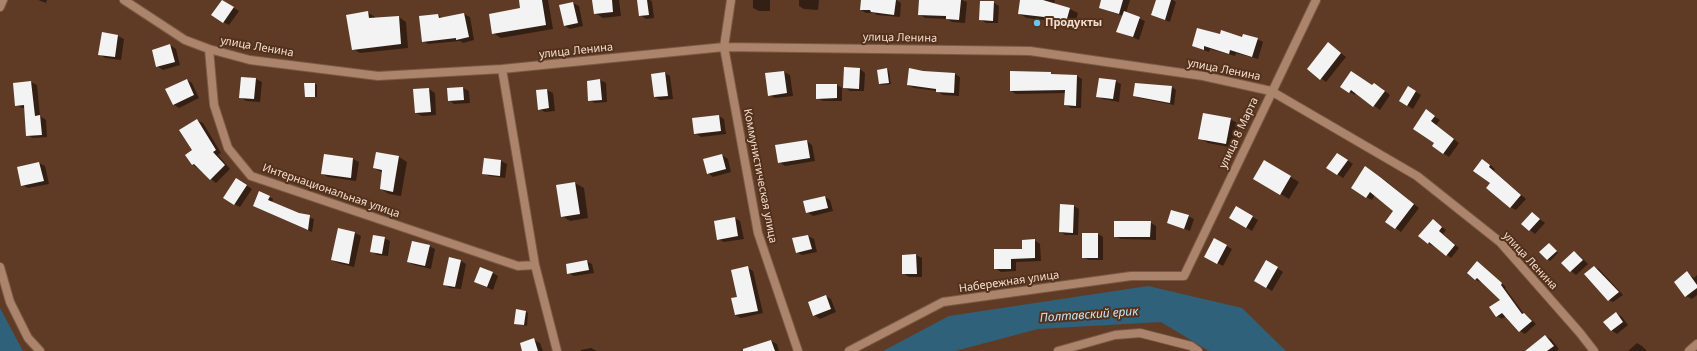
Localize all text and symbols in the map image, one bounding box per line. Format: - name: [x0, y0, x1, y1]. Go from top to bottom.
- place label: Продукты: [1045, 16, 1102, 30]
- marker: Продукты: [1032, 18, 1042, 28]
- street label: улица Ленина: [863, 31, 937, 45]
- street label: улица Ленина: [219, 34, 295, 60]
- street label: улица Ленина: [538, 41, 614, 61]
- street label: улица Ленина: [1186, 56, 1262, 84]
- street label: улица 8 Марта: [1217, 95, 1261, 171]
- street label: Коммунистическая улица: [740, 108, 780, 244]
- street label: Интернациональная улица: [261, 161, 401, 221]
- street label: улица Ленина: [1500, 229, 1560, 293]
- street label: Набережная улица: [958, 268, 1060, 296]
- water label: Полтавский ерик: [1039, 304, 1139, 326]

